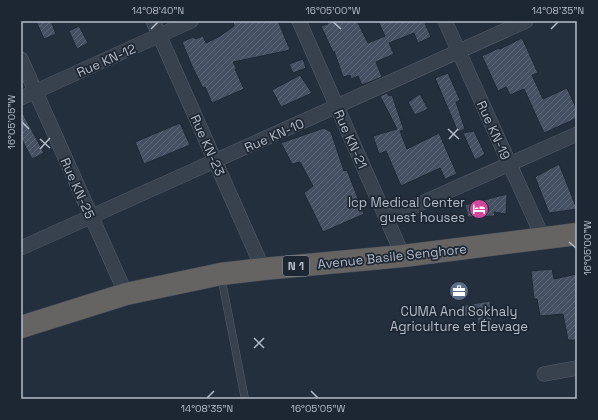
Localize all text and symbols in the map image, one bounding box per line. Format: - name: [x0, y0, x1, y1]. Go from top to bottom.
- text: 14°08'40"N: [132, 4, 184, 17]
- text: 16°05'00"W: [306, 4, 361, 17]
- text: 14°08'35"N: [532, 4, 584, 17]
- street label: Rue KN-12: [74, 40, 139, 81]
- text: 16°05'05"W: [5, 95, 18, 149]
- street label: Rue KN-19: [473, 98, 514, 162]
- street label: Rue KN-21: [330, 107, 371, 171]
- street label: Rue KN-23: [186, 112, 229, 179]
- street label: Rue KN-10: [242, 115, 307, 156]
- street label: Rue KN-25: [56, 155, 99, 222]
- place label: Icp Medical Center guest houses: [348, 194, 465, 226]
- hotel icon: Icp Medical Center guest houses: [468, 198, 490, 220]
- text: 16°05'00"W: [581, 220, 594, 275]
- street label: Avenue Basile Senghore: [317, 240, 467, 273]
- road number: N 1: [283, 256, 309, 276]
- office icon: CUMA And Sokhaly Agriculture et Élevage: [448, 280, 470, 302]
- place label: CUMA And Sokhaly Agriculture et Élevage: [390, 303, 528, 335]
- text: 14°08'35"N: [181, 402, 233, 415]
- text: 16°05'05"W: [291, 402, 345, 415]

